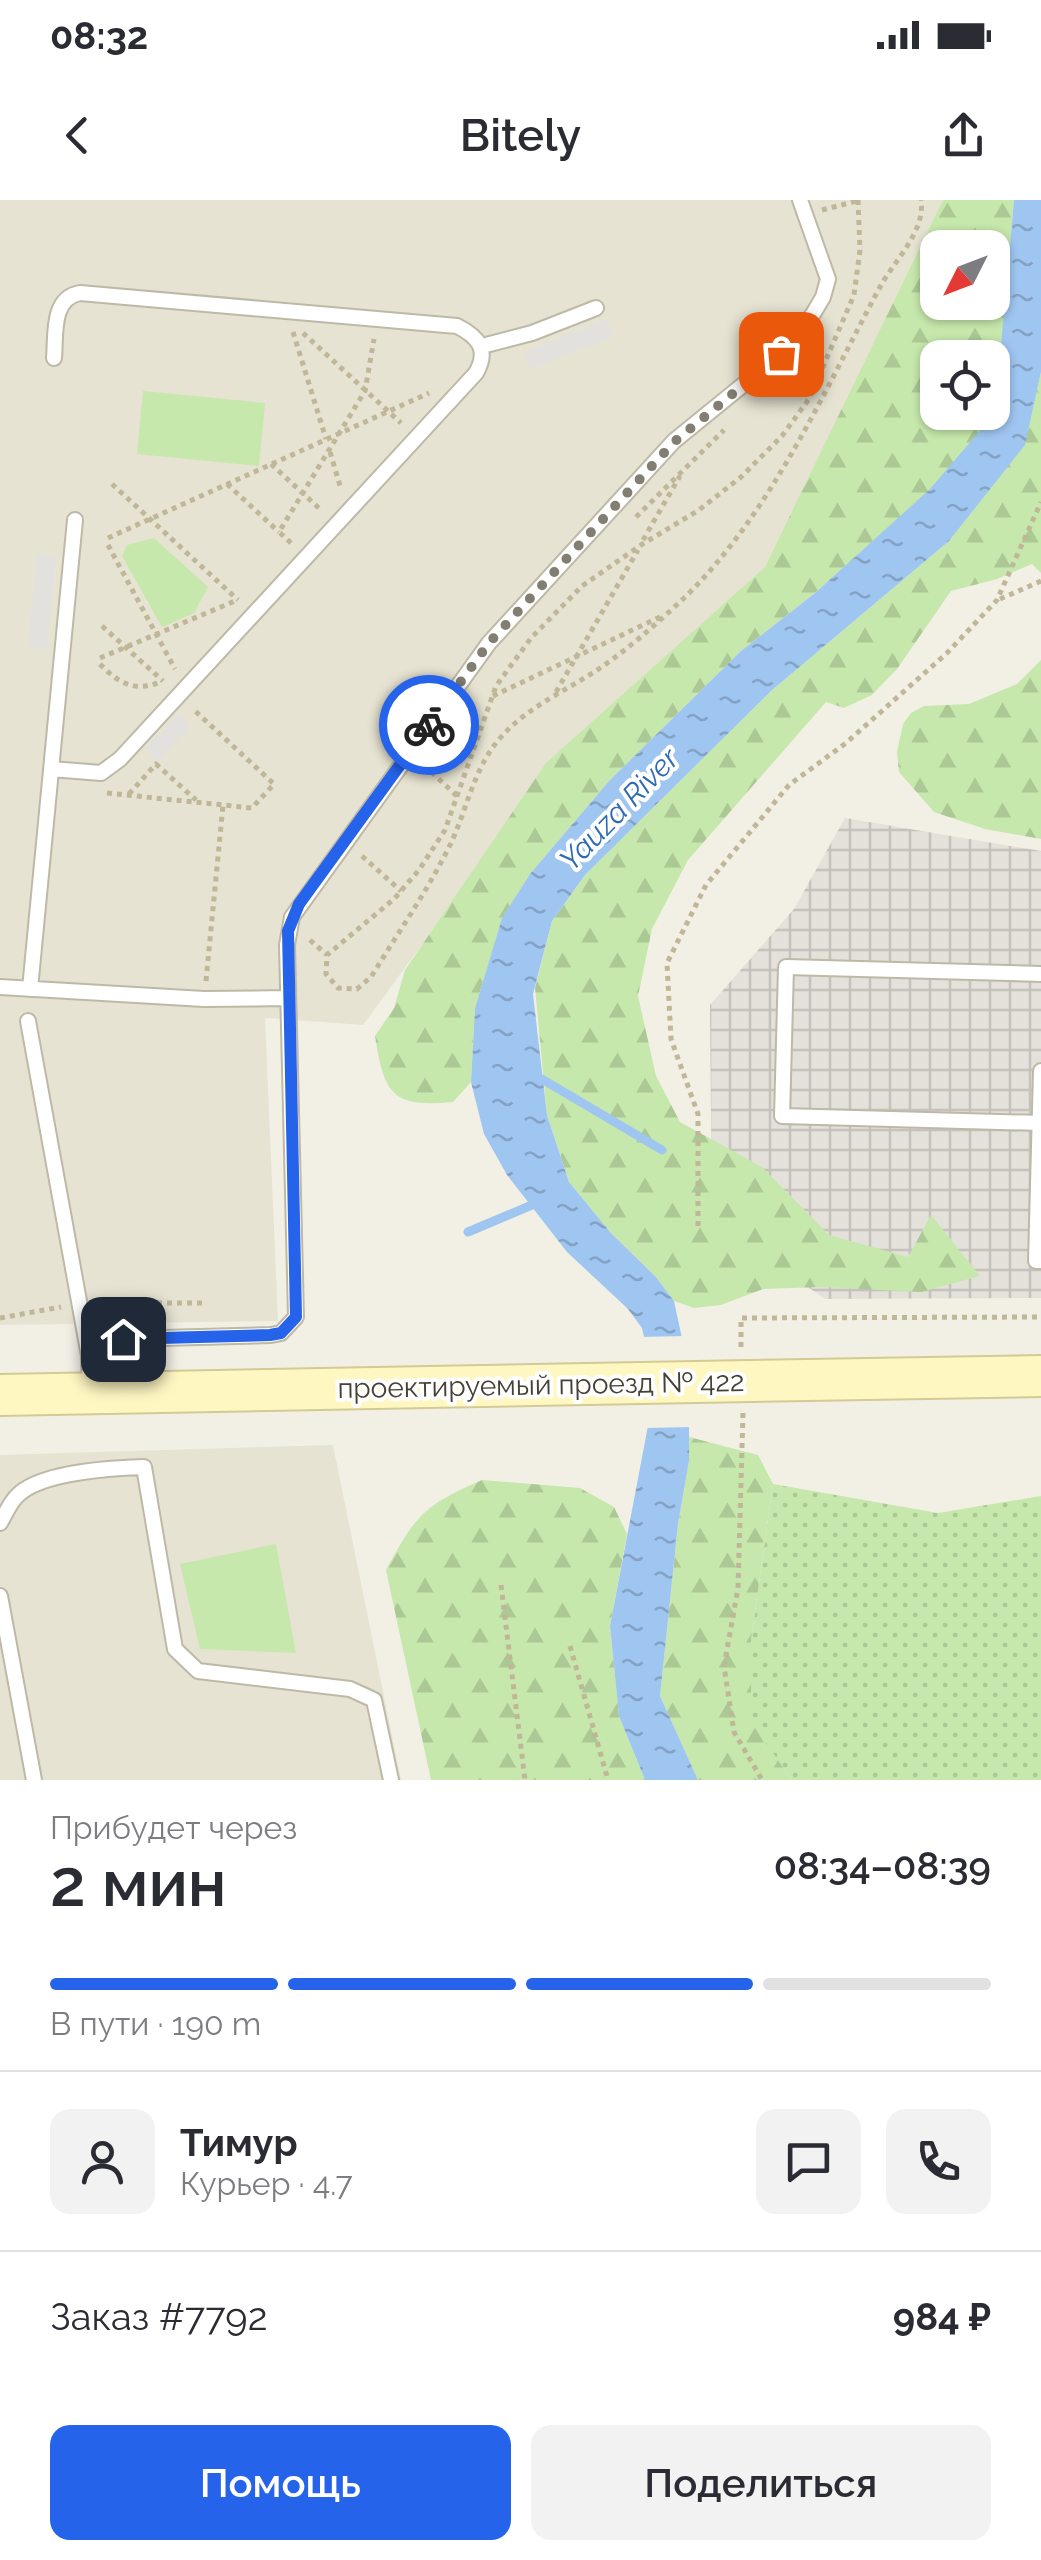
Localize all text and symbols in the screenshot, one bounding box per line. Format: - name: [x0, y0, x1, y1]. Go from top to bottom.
- text: 08:32: [50, 13, 148, 58]
- icon: back: [50, 108, 105, 163]
- icon: share: [936, 108, 991, 163]
- text: Bitely: [460, 109, 581, 162]
- north arrow: [920, 230, 1010, 320]
- map controls: [920, 230, 1010, 430]
- pin: [739, 312, 824, 397]
- icon: bag: [754, 327, 809, 382]
- button: locate: [920, 340, 1010, 430]
- courier: [379, 675, 479, 775]
- icon: bike: [402, 698, 457, 753]
- water label: Yauza River: [552, 740, 687, 877]
- pin: [81, 1297, 166, 1382]
- icon: home: [96, 1312, 151, 1367]
- street label: проектируемый проезд № 422: [337, 1365, 745, 1405]
- text: Прибудет через: [50, 1809, 297, 1846]
- text: 08:34–08:39: [774, 1843, 991, 1888]
- text: 2 мин: [50, 1845, 227, 1921]
- text: В пути · 190 m: [50, 2005, 261, 2042]
- button: person: [50, 2109, 155, 2214]
- button: chat: [756, 2109, 861, 2214]
- button: phone: [886, 2109, 991, 2214]
- text: Тимур: [180, 2120, 298, 2165]
- text: Курьер · 4.7: [180, 2165, 353, 2202]
- text: Заказ #7792: [50, 2294, 267, 2339]
- text: 984 ₽: [893, 2294, 991, 2339]
- button: Помощь: [50, 2425, 511, 2540]
- button: Поделиться: [531, 2425, 991, 2540]

